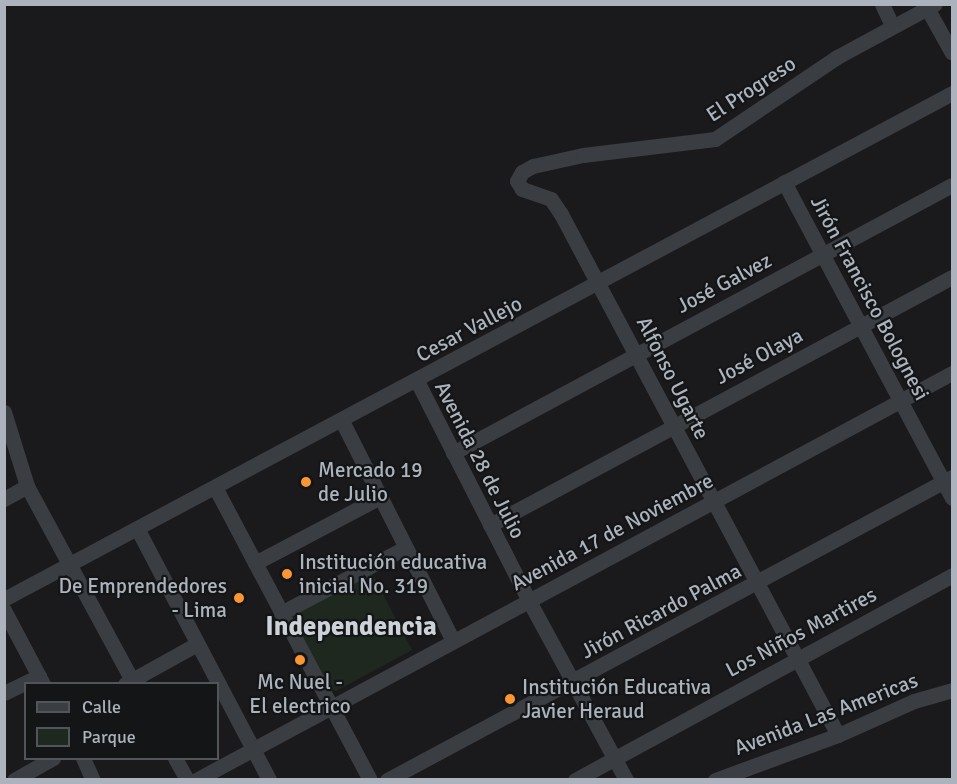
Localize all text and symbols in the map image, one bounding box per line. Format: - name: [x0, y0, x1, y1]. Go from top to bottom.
- street label: El Progreso: [702, 51, 800, 127]
- street label: Jirón Francisco Bolognesi: [805, 191, 935, 405]
- street label: José Galvez: [672, 247, 776, 319]
- street label: Cesar Vallejo: [412, 291, 526, 367]
- street label: Alfonso Ugarte: [631, 312, 715, 444]
- street label: José Olaya: [711, 323, 807, 389]
- street label: Avenida 28 de Julio: [430, 377, 530, 543]
- place label: Mercado 19 de Julio: [318, 457, 423, 507]
- street label: Avenida 17 de Noviembre: [507, 468, 717, 596]
- marker: Mercado 19 de Julio: [299, 475, 313, 489]
- place label: Institución educativa inicial No. 319: [299, 549, 487, 599]
- street label: Jirón Ricardo Palma: [576, 558, 746, 664]
- marker: Institución educativa inicial No. 319: [280, 567, 294, 581]
- place label: De Emprendedores - Lima: [58, 573, 227, 623]
- street label: Los Niños Martires: [721, 582, 881, 682]
- marker: De Emprendedores - Lima: [232, 591, 246, 605]
- district label: Independencia: [265, 611, 437, 643]
- marker: Mc Nuel - El electrico: [293, 653, 307, 667]
- street label: Avenida Las Americas: [731, 667, 921, 761]
- place label: Mc Nuel - El electrico: [249, 669, 351, 719]
- place label: Institución Educativa Javier Heraud: [522, 674, 711, 724]
- legend: [24, 682, 219, 760]
- marker: Institución Educativa Javier Heraud: [503, 692, 517, 706]
- text: Calle: [82, 696, 121, 718]
- text: Parque: [82, 726, 136, 748]

